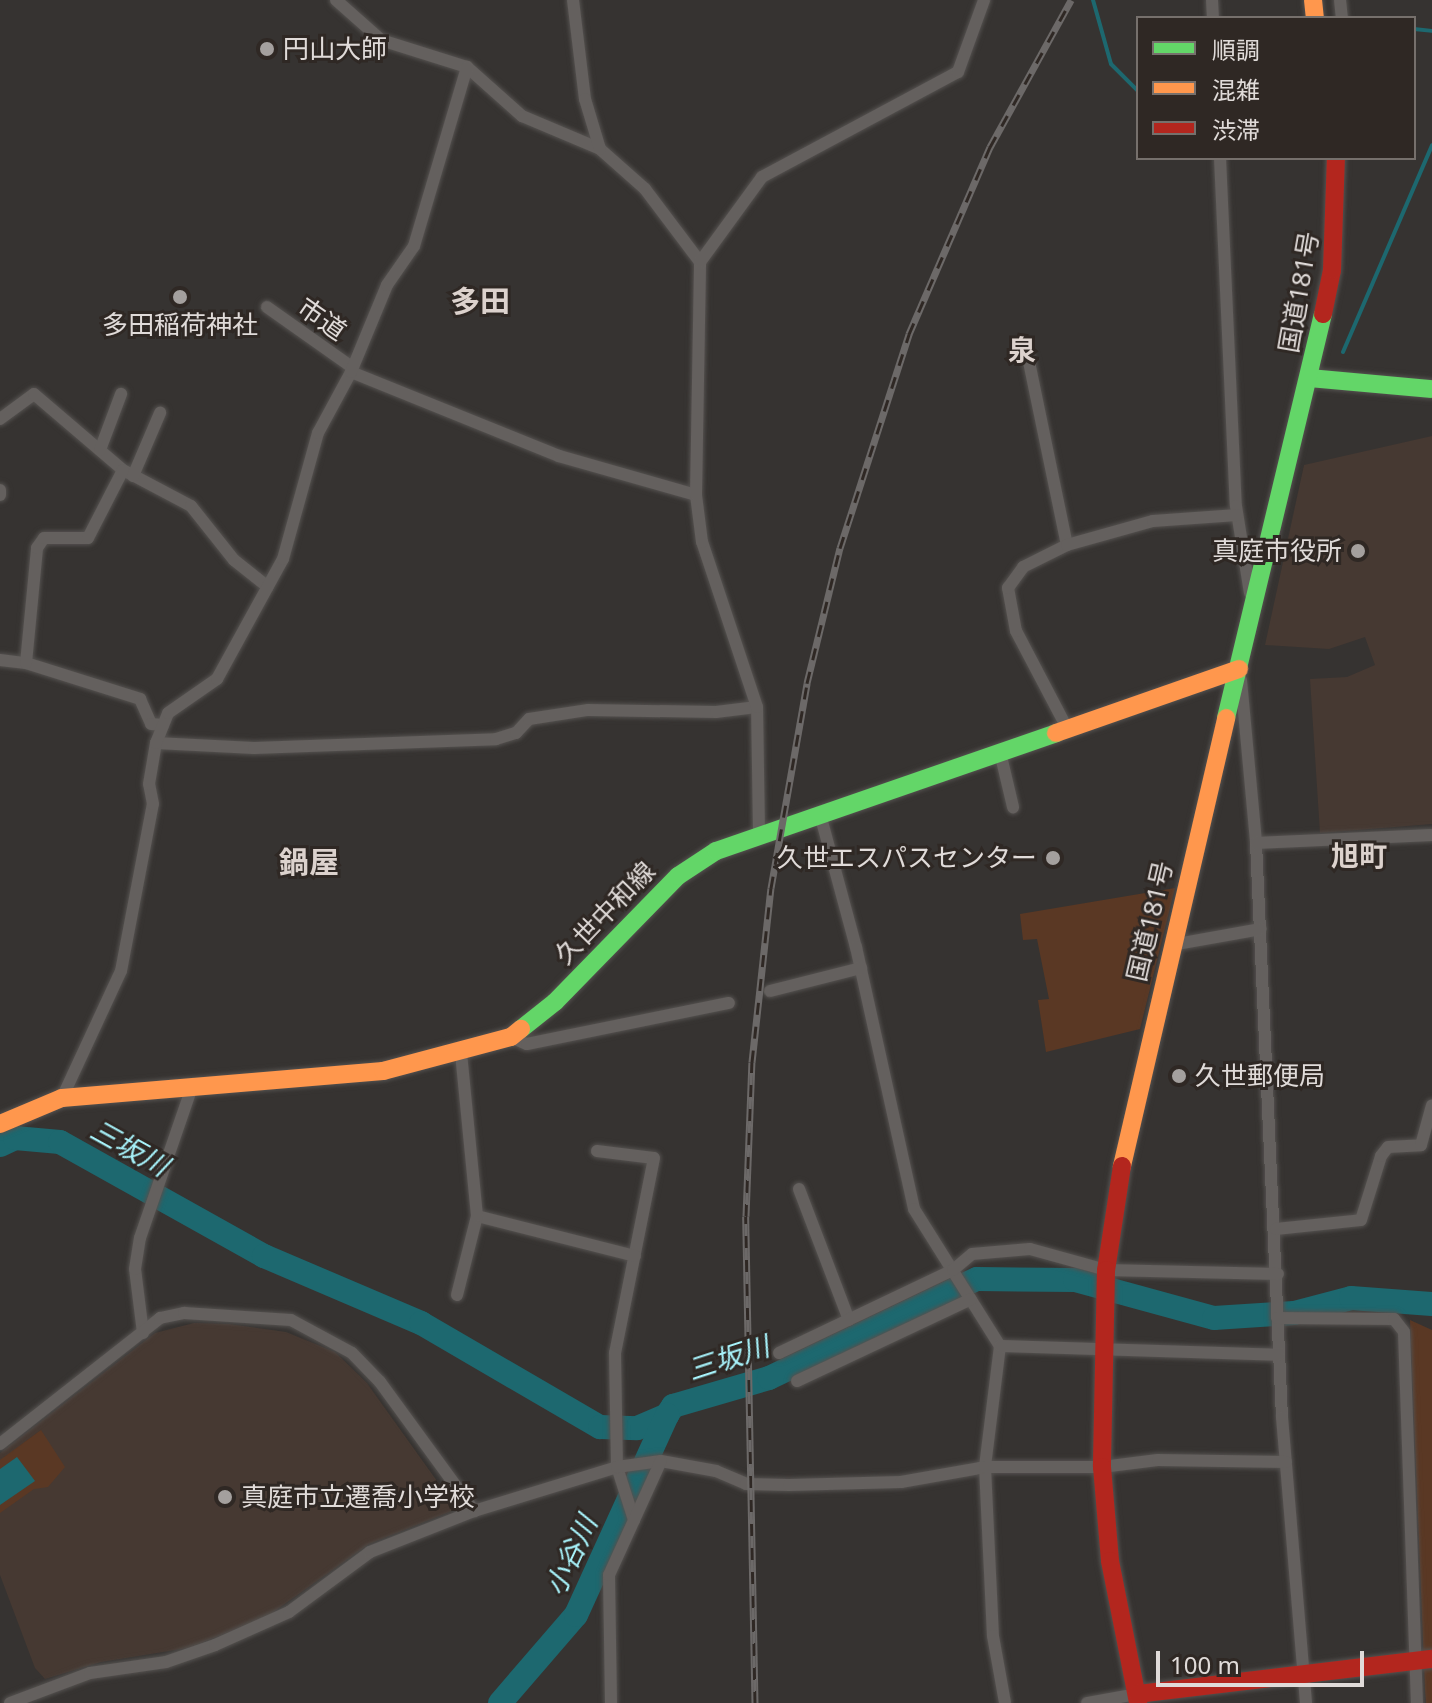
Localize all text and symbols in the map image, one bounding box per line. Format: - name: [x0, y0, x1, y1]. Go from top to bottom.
- legend: [1136, 16, 1416, 160]
- place label: 円山大師: [283, 33, 387, 65]
- text: 順調: [1212, 33, 1260, 66]
- marker: 円山大師: [258, 40, 276, 58]
- text: 混雑: [1212, 73, 1260, 106]
- text: 渋滞: [1212, 113, 1260, 146]
- street label: 国道181号: [1273, 229, 1325, 355]
- district label: 多田: [450, 283, 510, 319]
- marker: 多田稲荷神社: [171, 288, 189, 306]
- street label: 市道: [292, 291, 352, 347]
- place label: 多田稲荷神社: [102, 309, 258, 341]
- district label: 泉: [1008, 332, 1036, 366]
- place label: 真庭市役所: [1212, 535, 1342, 567]
- marker: 真庭市役所: [1349, 542, 1367, 560]
- district label: 旭町: [1331, 838, 1387, 872]
- place label: 久世エスパスセンター: [777, 842, 1037, 874]
- district label: 鍋屋: [279, 844, 339, 880]
- marker: 久世エスパスセンター: [1044, 849, 1062, 867]
- street label: 久世中和線: [549, 855, 661, 971]
- street label: 国道181号: [1121, 858, 1179, 984]
- place label: 久世郵便局: [1195, 1060, 1325, 1092]
- marker: 久世郵便局: [1170, 1067, 1188, 1085]
- water label: 三坂川: [85, 1112, 175, 1182]
- water label: 三坂川: [683, 1328, 773, 1386]
- place label: 真庭市立遷喬小学校: [241, 1481, 475, 1513]
- marker: 真庭市立遷喬小学校: [216, 1488, 234, 1506]
- water label: 小谷川: [537, 1510, 603, 1600]
- scale bar: [1160, 1635, 1368, 1685]
- text: 100 m: [1170, 1648, 1240, 1681]

